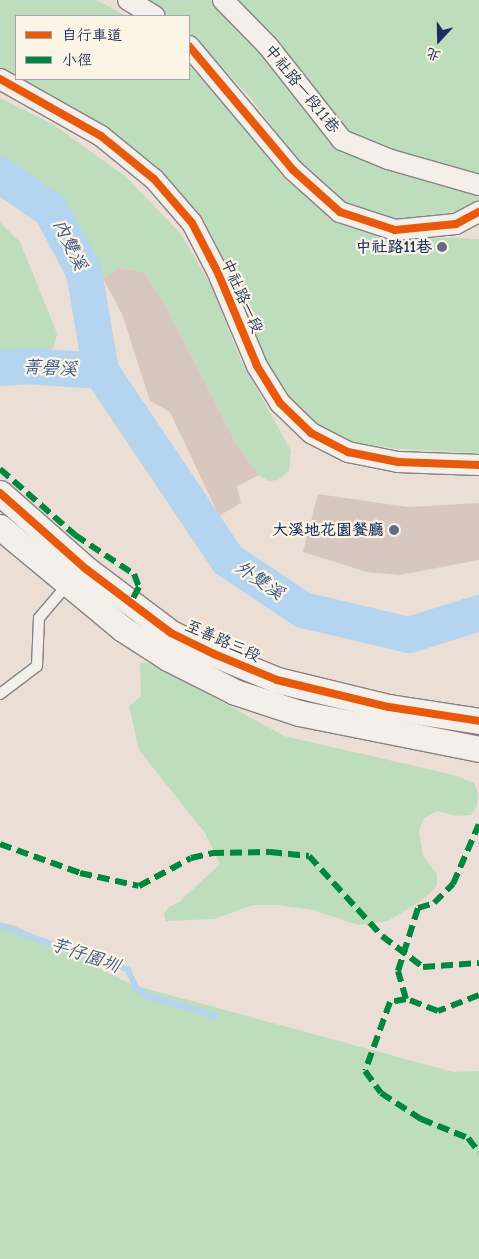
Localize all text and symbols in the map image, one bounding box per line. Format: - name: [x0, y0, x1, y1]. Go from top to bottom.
- legend: [15, 15, 190, 80]
- north arrow: [414, 15, 464, 65]
- text: 自行車道: [62, 26, 122, 44]
- street label: 中社路一段11巷: [260, 41, 344, 137]
- text: 北: [424, 44, 443, 65]
- text: 小徑: [62, 51, 92, 69]
- water label: 內雙溪: [47, 216, 91, 274]
- place label: 中社路11巷: [355, 237, 432, 257]
- marker: 中社路11巷: [436, 241, 448, 253]
- street label: 中社路一段: [217, 256, 267, 336]
- water label: 菁礐溪: [22, 357, 78, 381]
- place label: 大溪地花園餐廳: [272, 520, 384, 540]
- marker: 大溪地花園餐廳: [388, 524, 400, 536]
- water label: 外雙溪: [231, 557, 287, 605]
- street label: 至善路三段: [183, 616, 263, 666]
- water label: 芋仔園圳: [47, 934, 123, 978]

